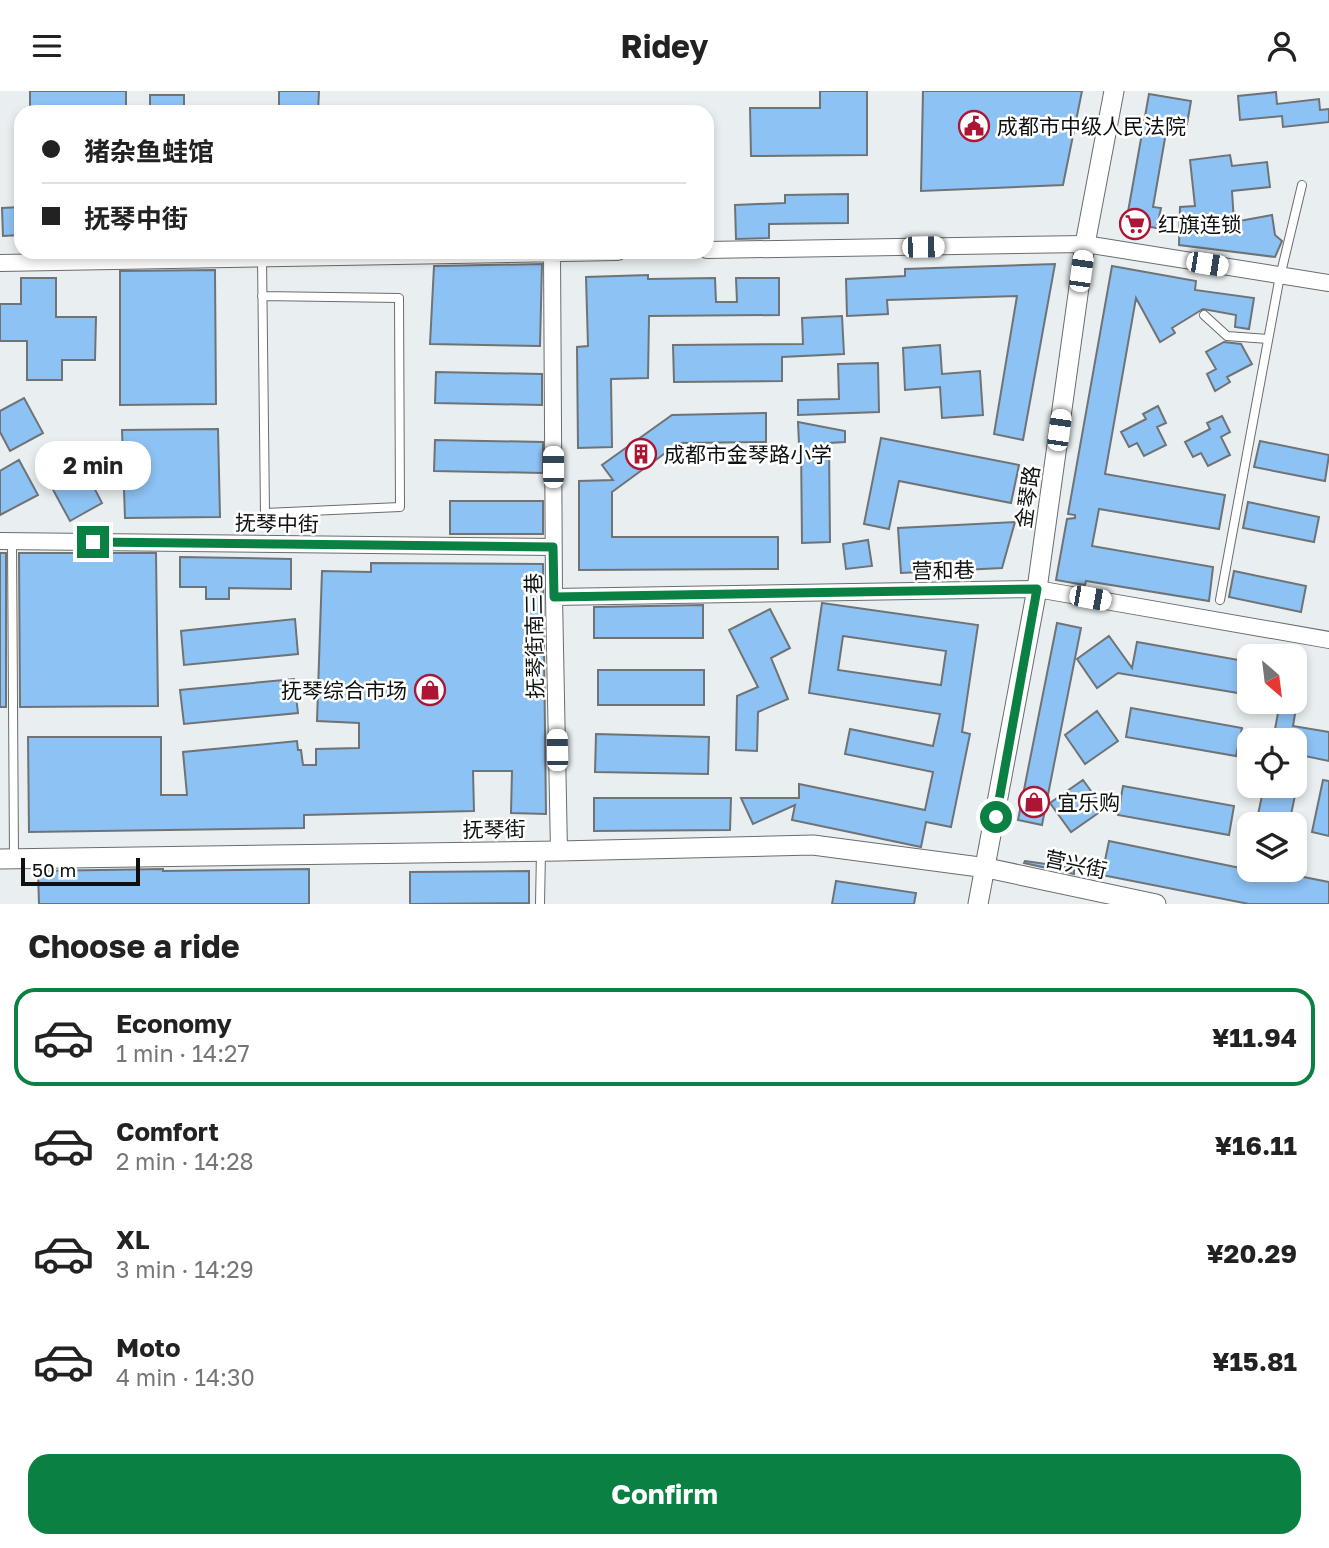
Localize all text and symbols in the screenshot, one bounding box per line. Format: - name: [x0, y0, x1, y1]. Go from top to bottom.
- icon: menu: [28, 27, 66, 65]
- text: Ridey: [620, 27, 709, 65]
- icon: person: [1263, 27, 1301, 65]
- public building icon: 成都市中级人民法院: [957, 109, 991, 143]
- place label: 成都市中级人民法院: [997, 113, 1186, 139]
- text: 猪杂鱼蛙馆: [84, 136, 214, 167]
- text: 抚琴中街: [84, 203, 188, 234]
- supermarket icon: 红旗连锁: [1118, 207, 1152, 241]
- place label: 红旗连锁: [1158, 211, 1242, 237]
- car: [902, 236, 945, 258]
- car: [1068, 249, 1095, 293]
- car: [1185, 250, 1230, 278]
- car: [1046, 408, 1073, 452]
- building icon: 成都市金琴路小学: [624, 437, 658, 471]
- callout: 2 min: [35, 441, 151, 489]
- place label: 成都市金琴路小学: [664, 441, 832, 467]
- car: [543, 446, 564, 488]
- text: 2 min: [63, 451, 123, 479]
- street label: 金琴路: [1010, 464, 1044, 530]
- street label: 抚琴中街: [235, 509, 319, 537]
- route end: [77, 526, 109, 558]
- street label: 营和巷: [911, 556, 975, 584]
- street label: 抚琴街南三巷: [520, 573, 548, 699]
- car: [1068, 584, 1113, 612]
- north arrow: [1237, 644, 1307, 714]
- map controls: [1237, 644, 1307, 882]
- shop icon: 抚琴综合市场: [413, 673, 447, 707]
- place label: 抚琴综合市场: [281, 677, 407, 703]
- button: locate: [1237, 728, 1307, 798]
- car: [547, 729, 568, 771]
- shop icon: 宜乐购: [1017, 785, 1051, 819]
- place label: 宜乐购: [1057, 789, 1120, 815]
- route start: [980, 801, 1012, 833]
- button: layers: [1237, 812, 1307, 882]
- street label: 抚琴街: [462, 815, 526, 843]
- street label: 营兴街: [1042, 845, 1110, 883]
- scale bar: [21, 855, 140, 887]
- text: 50 m: [32, 858, 76, 881]
- text: Choose a ride: [28, 927, 240, 965]
- icon: car: [32, 1006, 95, 1069]
- text: Economy: [116, 1008, 232, 1039]
- text: ¥11.94: [1212, 1022, 1297, 1053]
- text: 1 min · 14:27: [116, 1039, 250, 1067]
- icon: car: [32, 1114, 95, 1177]
- text: Comfort: [116, 1116, 219, 1147]
- text: ¥16.11: [1215, 1130, 1297, 1161]
- text: 2 min · 14:28: [116, 1147, 254, 1175]
- icon: car: [32, 1222, 95, 1285]
- text: XL: [116, 1224, 150, 1255]
- text: ¥20.29: [1206, 1238, 1297, 1269]
- text: 3 min · 14:29: [116, 1255, 254, 1283]
- icon: car: [32, 1330, 95, 1393]
- text: Moto: [116, 1332, 181, 1363]
- text: ¥15.81: [1212, 1346, 1297, 1377]
- text: 4 min · 14:30: [116, 1363, 255, 1391]
- button: Confirm: [28, 1454, 1301, 1534]

